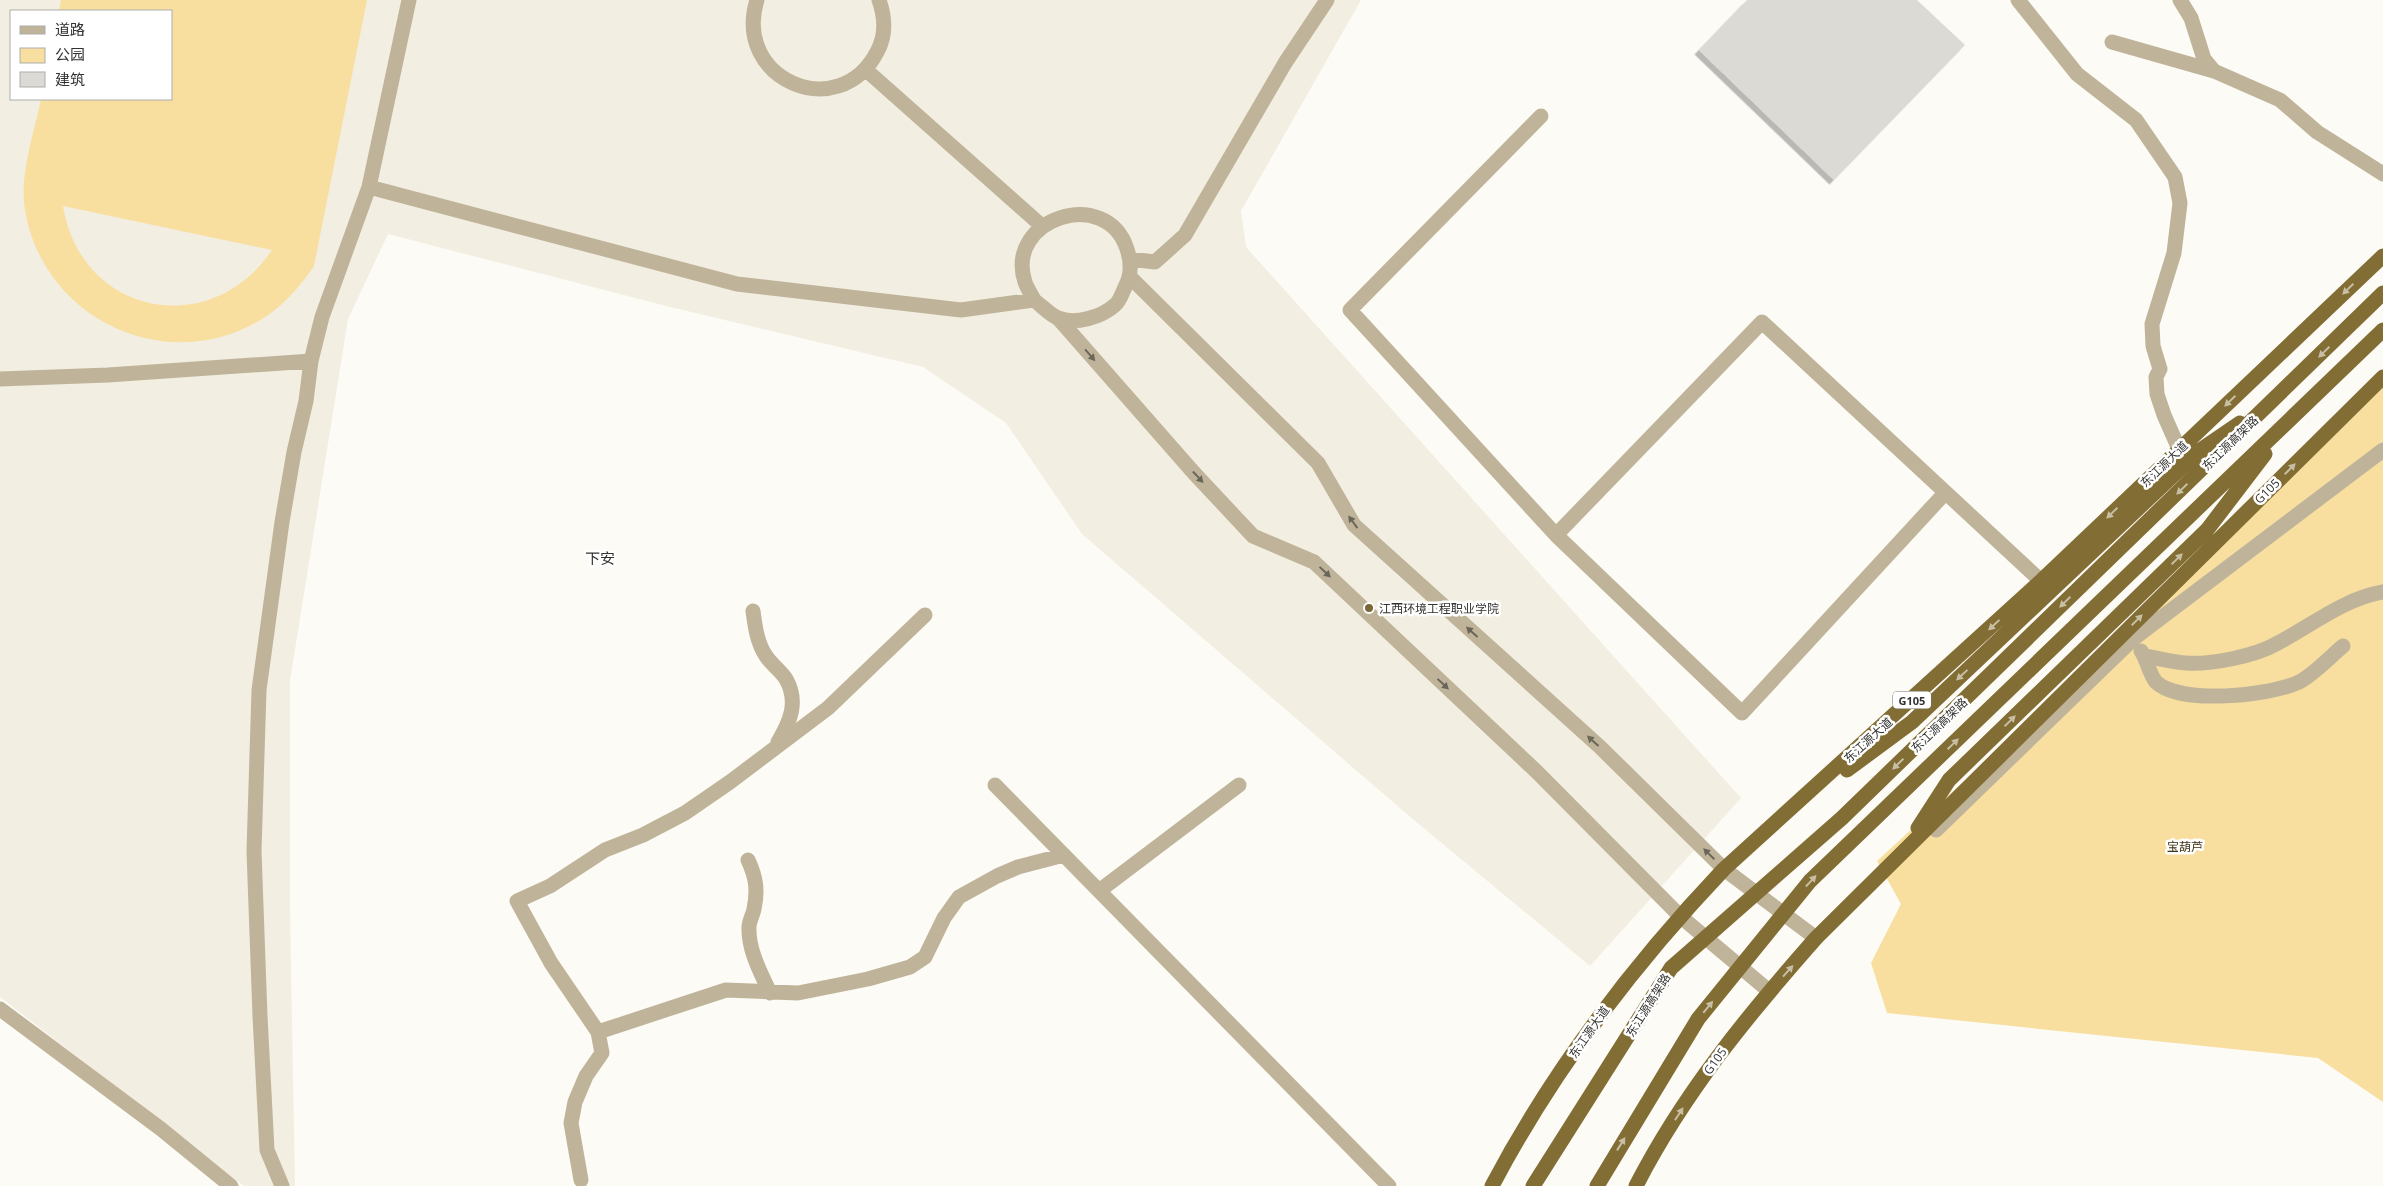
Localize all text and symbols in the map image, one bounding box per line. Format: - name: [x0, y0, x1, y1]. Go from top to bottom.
- legend: [10, 10, 172, 100]
- text: 道路: [55, 19, 85, 39]
- text: 公园: [55, 44, 85, 64]
- text: 建筑: [55, 69, 85, 89]
- one-way arrow: [2342, 283, 2354, 295]
- one-way arrow: [2318, 346, 2330, 358]
- one-way arrow: [1085, 348, 1096, 361]
- one-way arrow: [2224, 395, 2236, 407]
- street label: 东江源高架路: [2198, 412, 2262, 474]
- street label: 东江源大道: [2137, 437, 2191, 491]
- one-way arrow: [2284, 463, 2296, 475]
- one-way arrow: [1192, 470, 1204, 482]
- street label: G105: [2251, 475, 2283, 507]
- one-way arrow: [2176, 483, 2188, 495]
- one-way arrow: [2107, 507, 2119, 519]
- one-way arrow: [1348, 515, 1358, 529]
- district label: 下安: [585, 548, 615, 568]
- one-way arrow: [2171, 553, 2183, 565]
- one-way arrow: [1319, 566, 1331, 578]
- one-way arrow: [2059, 596, 2071, 608]
- place label: 江西环境工程职业学院: [1379, 600, 1499, 617]
- marker: 江西环境工程职业学院: [1363, 602, 1375, 614]
- one-way arrow: [2130, 614, 2142, 626]
- one-way arrow: [1988, 619, 2000, 631]
- one-way arrow: [1467, 626, 1479, 638]
- one-way arrow: [1957, 669, 1969, 681]
- one-way arrow: [1437, 678, 1449, 690]
- road number: G105: [1893, 692, 1931, 708]
- street label: 东江源高架路: [1907, 694, 1971, 756]
- street label: 东江源大道: [1840, 714, 1896, 766]
- one-way arrow: [2004, 715, 2016, 727]
- one-way arrow: [1587, 735, 1599, 747]
- one-way arrow: [1947, 738, 1959, 750]
- one-way arrow: [1892, 758, 1904, 770]
- park label: 宝葫芦: [2167, 838, 2203, 855]
- one-way arrow: [1704, 848, 1716, 860]
- one-way arrow: [1805, 875, 1817, 887]
- one-way arrow: [1782, 964, 1793, 977]
- street label: 东江源高架路: [1622, 970, 1674, 1040]
- one-way arrow: [1703, 1001, 1714, 1014]
- street label: 东江源大道: [1565, 1003, 1613, 1061]
- street label: G105: [1700, 1044, 1731, 1078]
- one-way arrow: [1675, 1108, 1684, 1121]
- one-way arrow: [1616, 1137, 1626, 1150]

